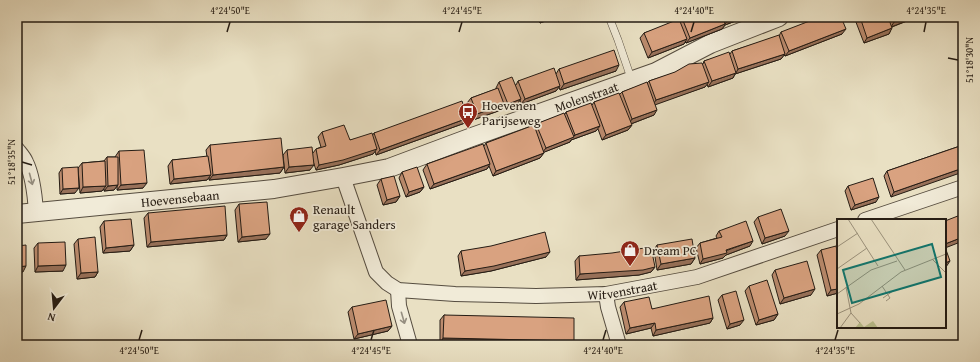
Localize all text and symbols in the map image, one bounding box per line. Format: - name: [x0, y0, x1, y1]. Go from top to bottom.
- text: 4°24'50"E: [210, 3, 250, 18]
- text: 4°24'45"E: [442, 3, 482, 18]
- text: 4°24'40"E: [674, 3, 714, 18]
- text: 4°24'35"E: [906, 3, 946, 18]
- text: 51°18'30"N: [962, 37, 977, 83]
- street label: Molenstraat: [552, 77, 621, 117]
- place label: Hoevenen Parijseweg: [482, 96, 541, 130]
- bus stop icon: Hoevenen Parijseweg: [457, 101, 479, 129]
- text: 51°18'35"N: [4, 139, 19, 185]
- one-way arrow: [28, 172, 35, 185]
- street label: Hoevensebaan: [140, 185, 221, 212]
- place label: Renault garage Sanders: [313, 200, 396, 234]
- shop icon: Renault garage Sanders: [288, 205, 310, 233]
- inset map: [837, 219, 946, 328]
- shop icon: Dream PC: [619, 239, 641, 267]
- place label: Dream PC: [644, 241, 697, 260]
- street label: Witvenstraat: [587, 276, 659, 305]
- north arrow: [34, 288, 74, 328]
- text: N: [45, 309, 57, 326]
- one-way arrow: [399, 311, 407, 324]
- text: 4°24'50"E: [119, 343, 159, 358]
- text: 4°24'45"E: [351, 343, 391, 358]
- text: 4°24'40"E: [583, 343, 623, 358]
- text: 4°24'35"E: [815, 343, 855, 358]

